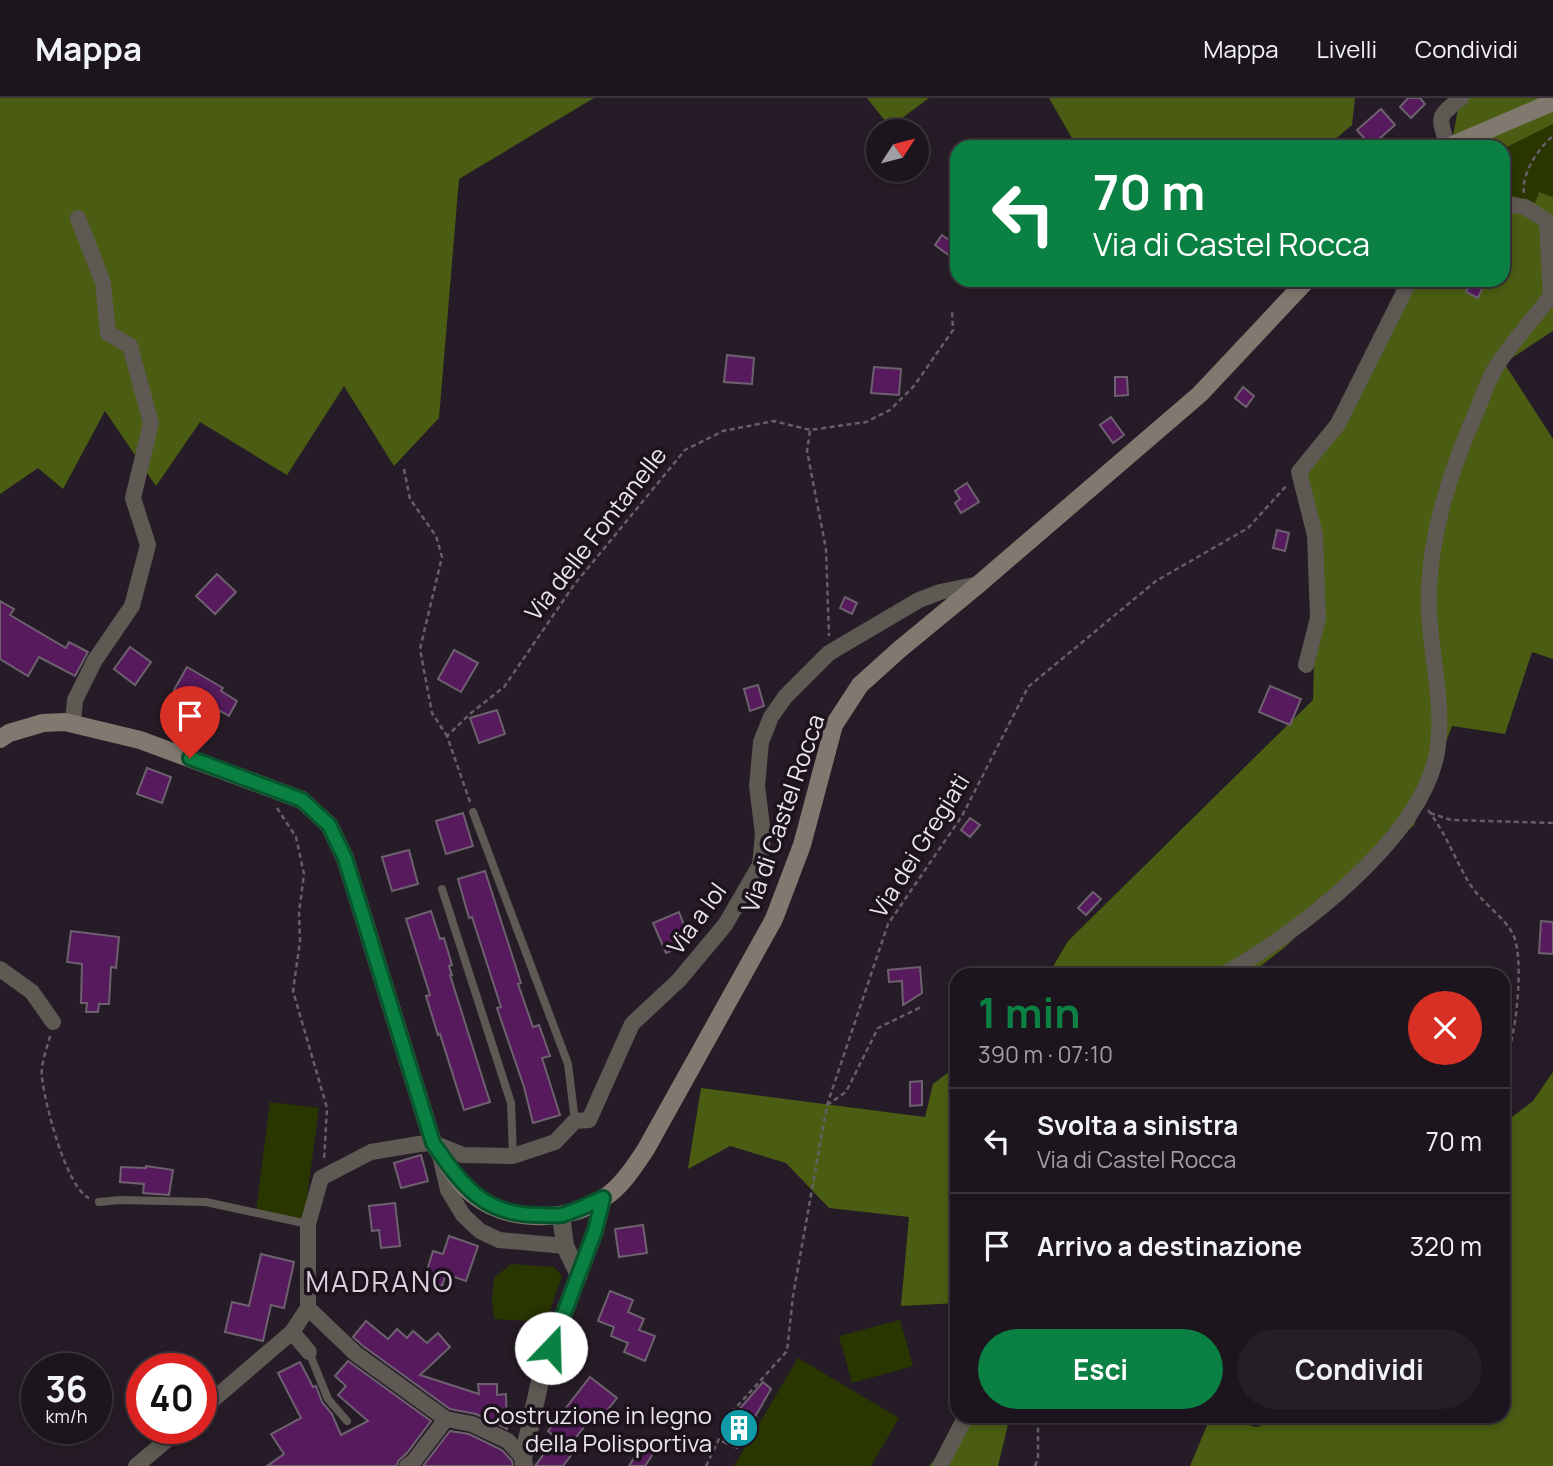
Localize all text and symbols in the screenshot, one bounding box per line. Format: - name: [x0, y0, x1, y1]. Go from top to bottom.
- text: Mappa: [35, 26, 142, 71]
- text: Mappa: [1203, 32, 1279, 65]
- text: Livelli: [1317, 32, 1377, 65]
- text: Condividi: [1415, 32, 1518, 65]
- north arrow: [866, 119, 929, 182]
- map controls: [866, 119, 929, 182]
- text: 70 m: [1093, 158, 1205, 225]
- icon: left: [978, 168, 1069, 259]
- text: Via di Castel Rocca: [1093, 222, 1370, 266]
- street label: Via delle Fontanelle: [517, 439, 673, 627]
- pin: [160, 686, 220, 758]
- icon: arrive: [171, 697, 209, 735]
- street label: Via di Castel Rocca: [733, 709, 831, 917]
- street label: Via dei Gregiati: [862, 767, 976, 923]
- street label: Via a Iol: [659, 875, 733, 961]
- text: 1 min: [978, 983, 1081, 1041]
- button: close: [1408, 991, 1482, 1065]
- text: 390 m · 07:10: [978, 1038, 1113, 1070]
- text: Svolta a sinistra: [1037, 1107, 1238, 1143]
- icon: left: [978, 1122, 1016, 1160]
- text: 70 m: [1426, 1123, 1482, 1159]
- text: Via di Castel Rocca: [1037, 1143, 1236, 1175]
- icon: arrive: [978, 1227, 1016, 1265]
- text: Arrivo a destinazione: [1037, 1228, 1302, 1264]
- text: 320 m: [1410, 1228, 1482, 1264]
- district label: MADRANO: [306, 1262, 454, 1300]
- position arrow: [514, 1311, 588, 1385]
- button: Esci: [978, 1329, 1223, 1409]
- button: Condividi: [1237, 1329, 1482, 1409]
- speed limit sign: 40: [126, 1353, 217, 1444]
- text: 36: [45, 1365, 88, 1413]
- place label: Costruzione in legno della Polisportiva: [483, 1398, 712, 1459]
- text: km/h: [46, 1404, 87, 1428]
- building icon: Costruzione in legno della Polisportiva: [718, 1407, 760, 1449]

